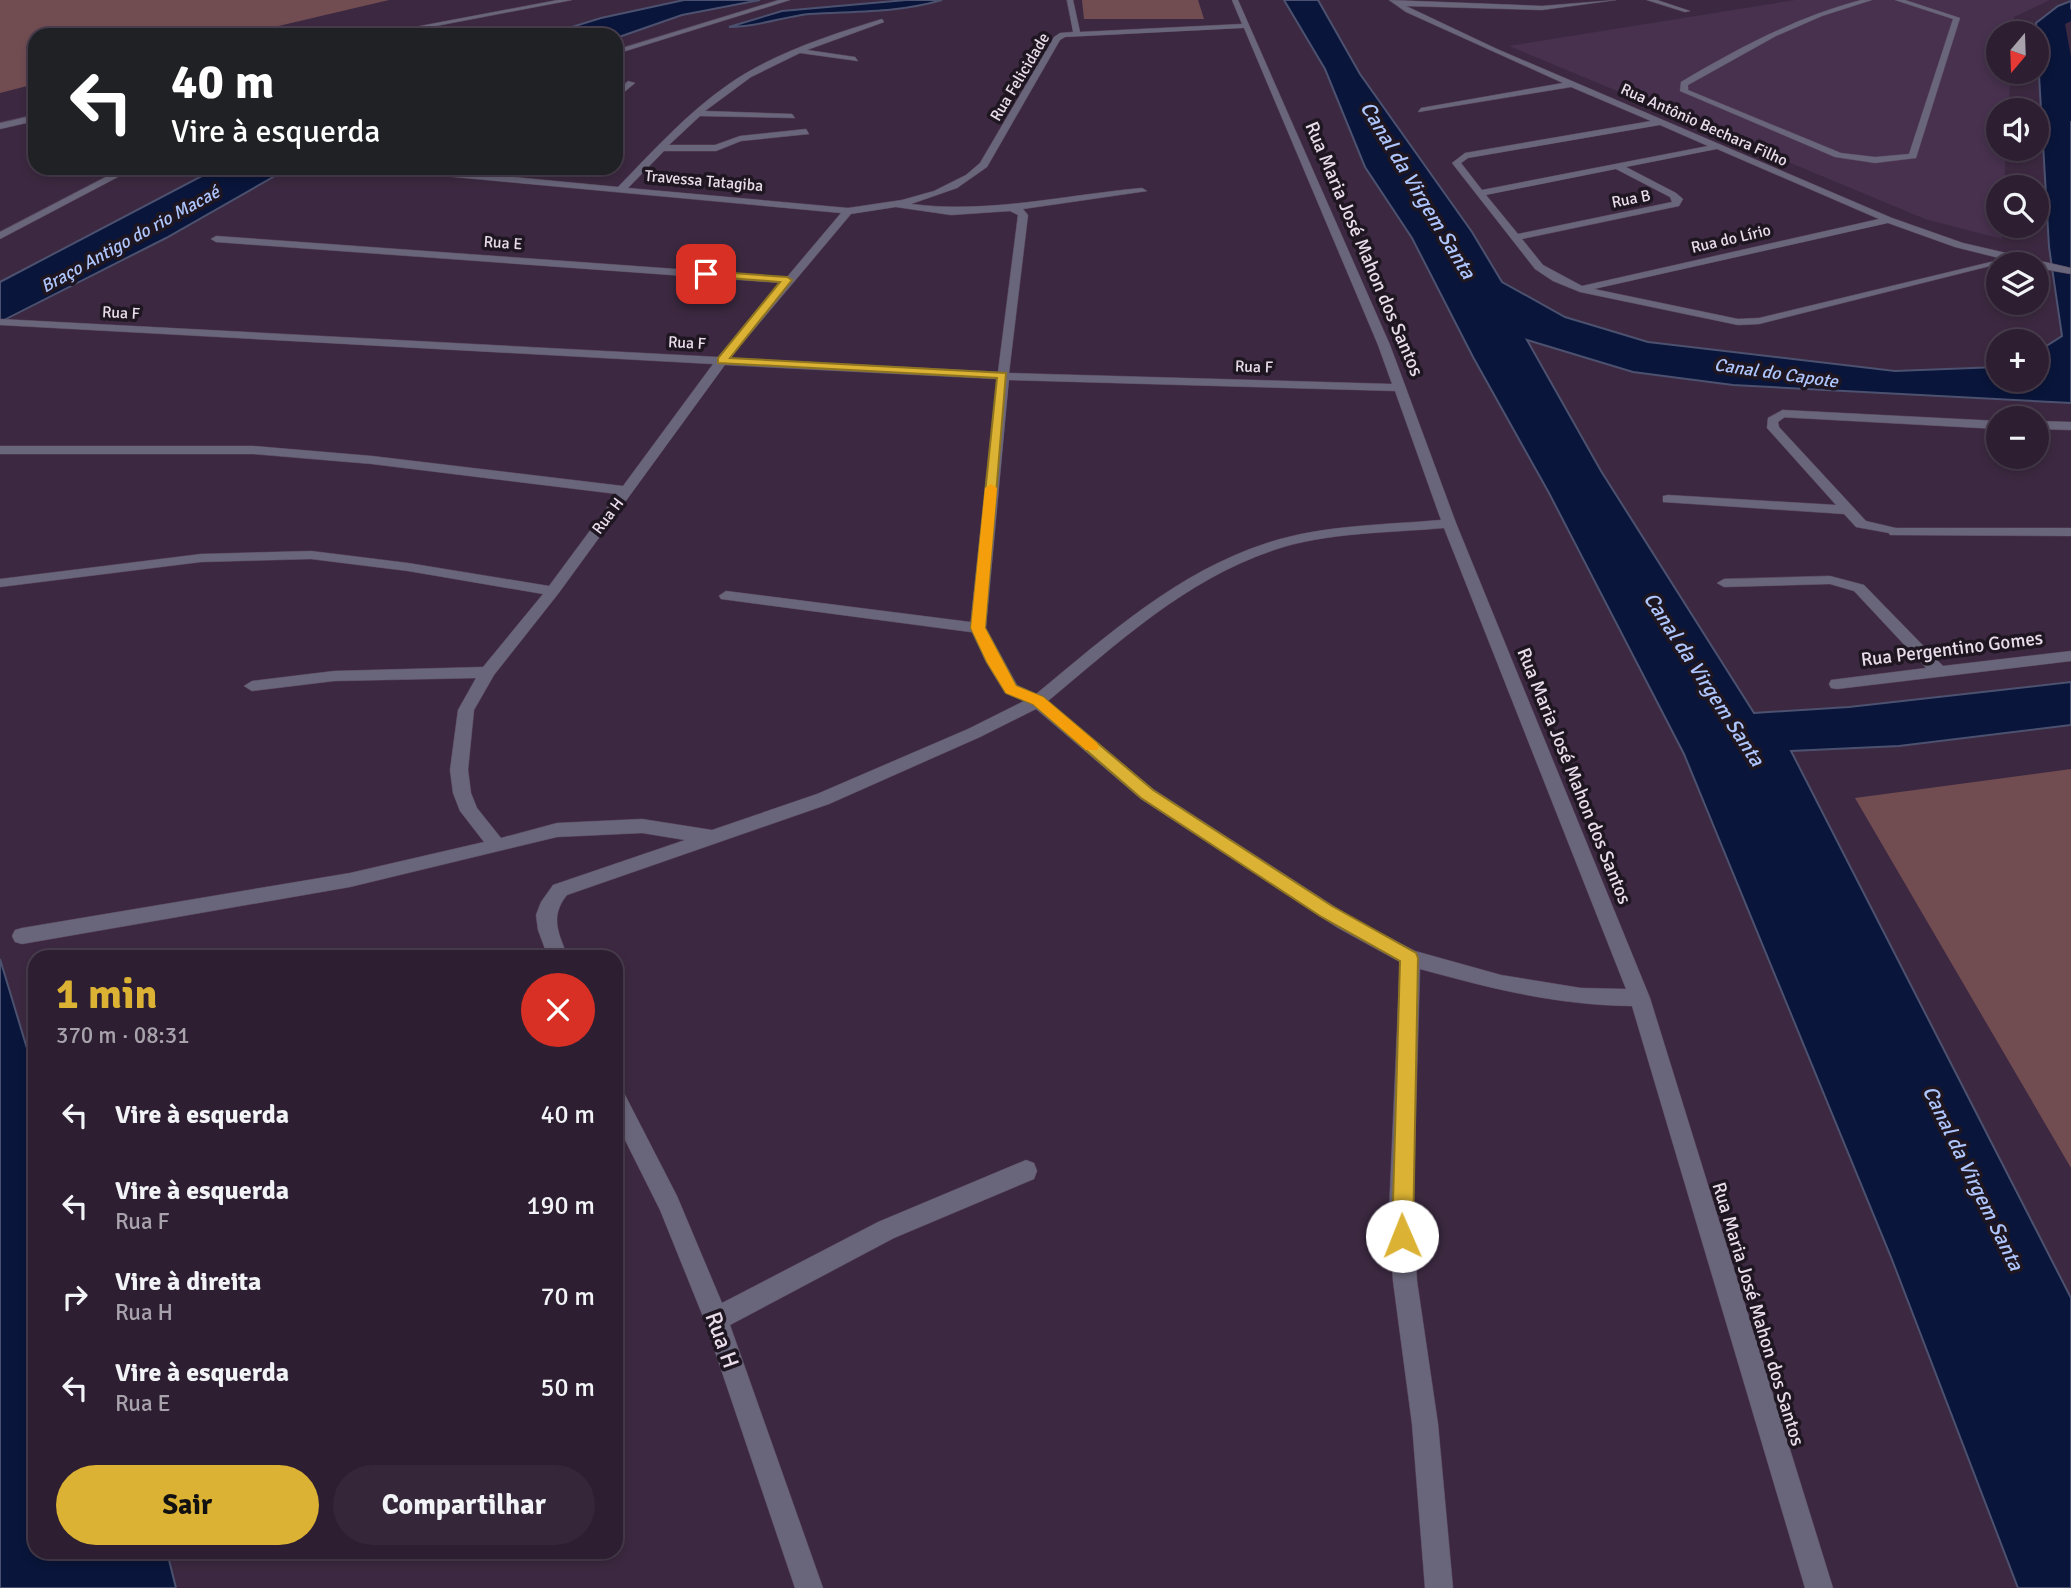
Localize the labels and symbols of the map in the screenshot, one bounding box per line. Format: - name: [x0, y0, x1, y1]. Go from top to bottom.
- north arrow: [1986, 21, 2049, 84]
- street label: Rua Felicidade: [986, 29, 1054, 125]
- street label: Rua Antônio Bechara Filho: [1617, 79, 1791, 171]
- water label: Canal da Virgem Santa: [1355, 97, 1482, 285]
- street label: Rua Maria José Mahon dos Santos: [1299, 118, 1429, 380]
- street label: Travessa Tatagiba: [644, 166, 764, 196]
- water label: Braço Antigo do rio Macaé: [37, 180, 225, 297]
- street label: Rua B: [1610, 185, 1652, 213]
- street label: Rua do Lírio: [1689, 220, 1773, 258]
- street label: Rua E: [483, 232, 523, 254]
- pin: [676, 244, 736, 304]
- street label: Rua F: [102, 302, 140, 324]
- street label: Rua F: [668, 332, 706, 354]
- water label: Canal do Capote: [1713, 353, 1840, 393]
- street label: Rua F: [1235, 356, 1273, 378]
- street label: Rua H: [588, 494, 628, 538]
- water label: Canal da Virgem Santa: [1638, 587, 1771, 772]
- street label: Rua Pergentino Gomes: [1860, 626, 2044, 672]
- street label: Rua Maria José Mahon dos Santos: [1512, 644, 1636, 908]
- water label: Canal da Virgem Santa: [1917, 1081, 2030, 1276]
- street label: Rua Maria José Mahon dos Santos: [1706, 1179, 1810, 1449]
- position arrow: [1365, 1199, 1439, 1273]
- street label: Rua H: [698, 1308, 746, 1372]

